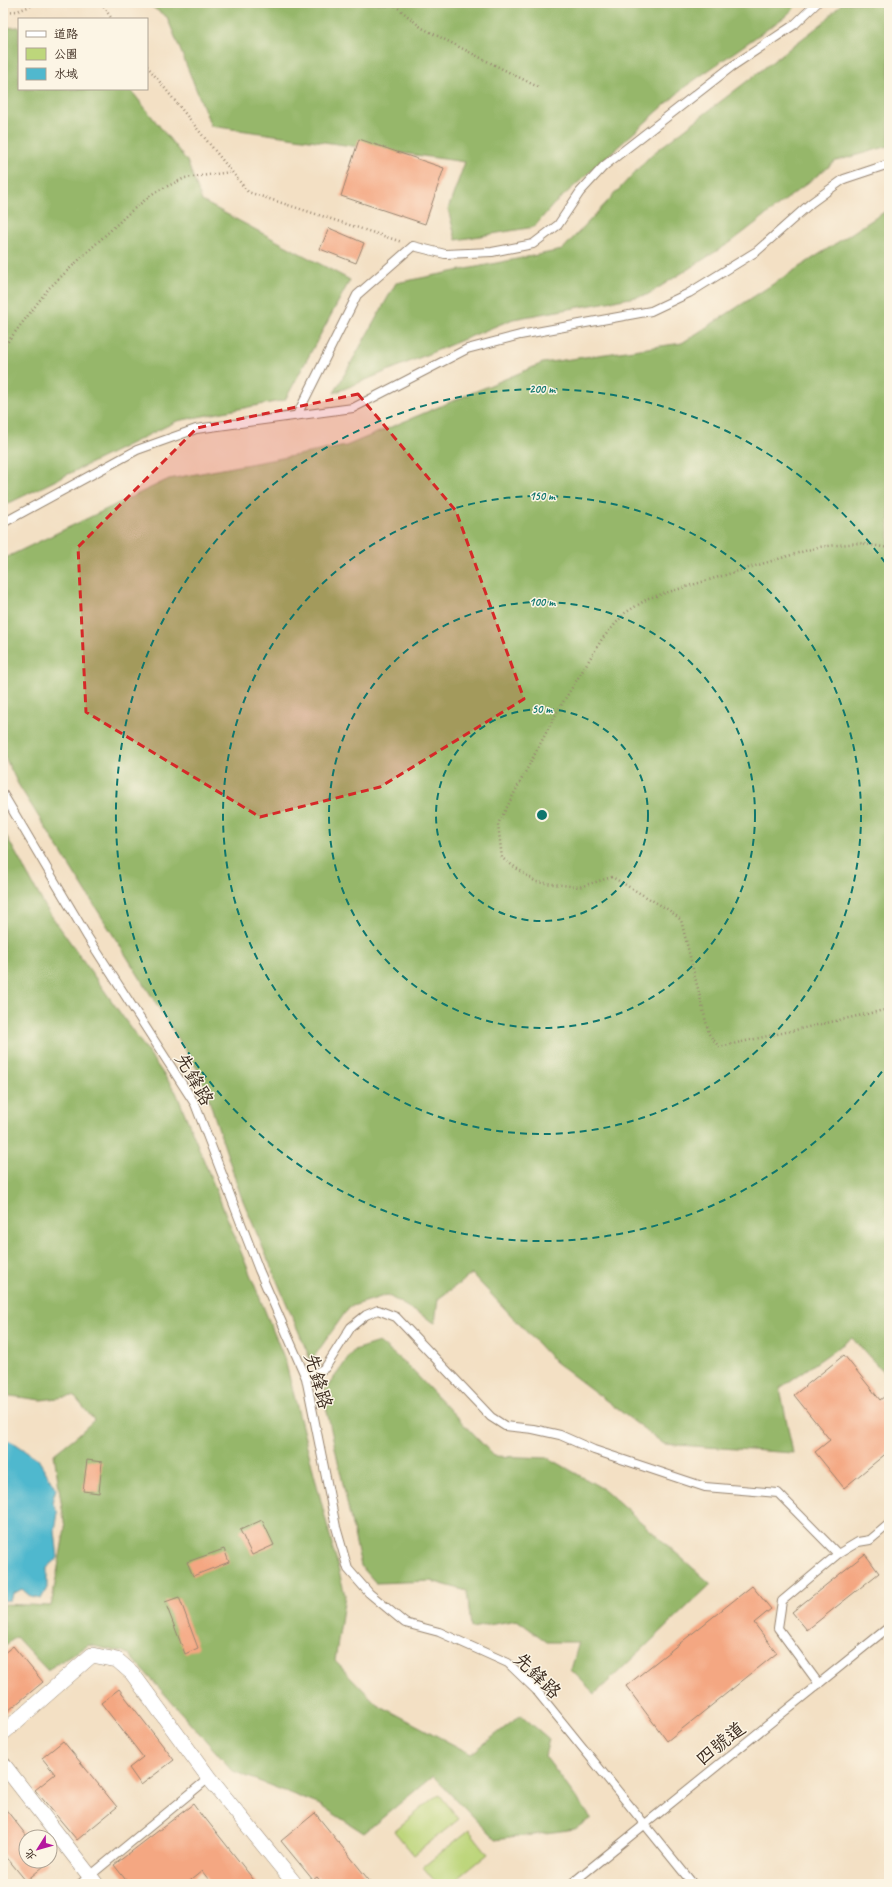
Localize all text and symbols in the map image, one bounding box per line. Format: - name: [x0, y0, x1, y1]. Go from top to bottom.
- legend: [18, 18, 148, 90]
- text: 道路: [54, 26, 78, 42]
- text: 公園: [54, 46, 78, 62]
- text: 水域: [54, 66, 78, 82]
- text: 200 m: [529, 381, 556, 397]
- text: 150 m: [529, 488, 556, 504]
- text: 100 m: [529, 594, 556, 610]
- text: 50 m: [532, 701, 553, 717]
- centre of rings: [535, 808, 549, 822]
- street label: 先鋒路: [169, 1049, 219, 1110]
- street label: 先鋒路: [299, 1351, 337, 1412]
- street label: 先鋒路: [508, 1647, 566, 1704]
- street label: 四號道: [691, 1717, 750, 1771]
- north arrow: [18, 1829, 58, 1869]
- text: 北: [21, 1846, 39, 1864]

